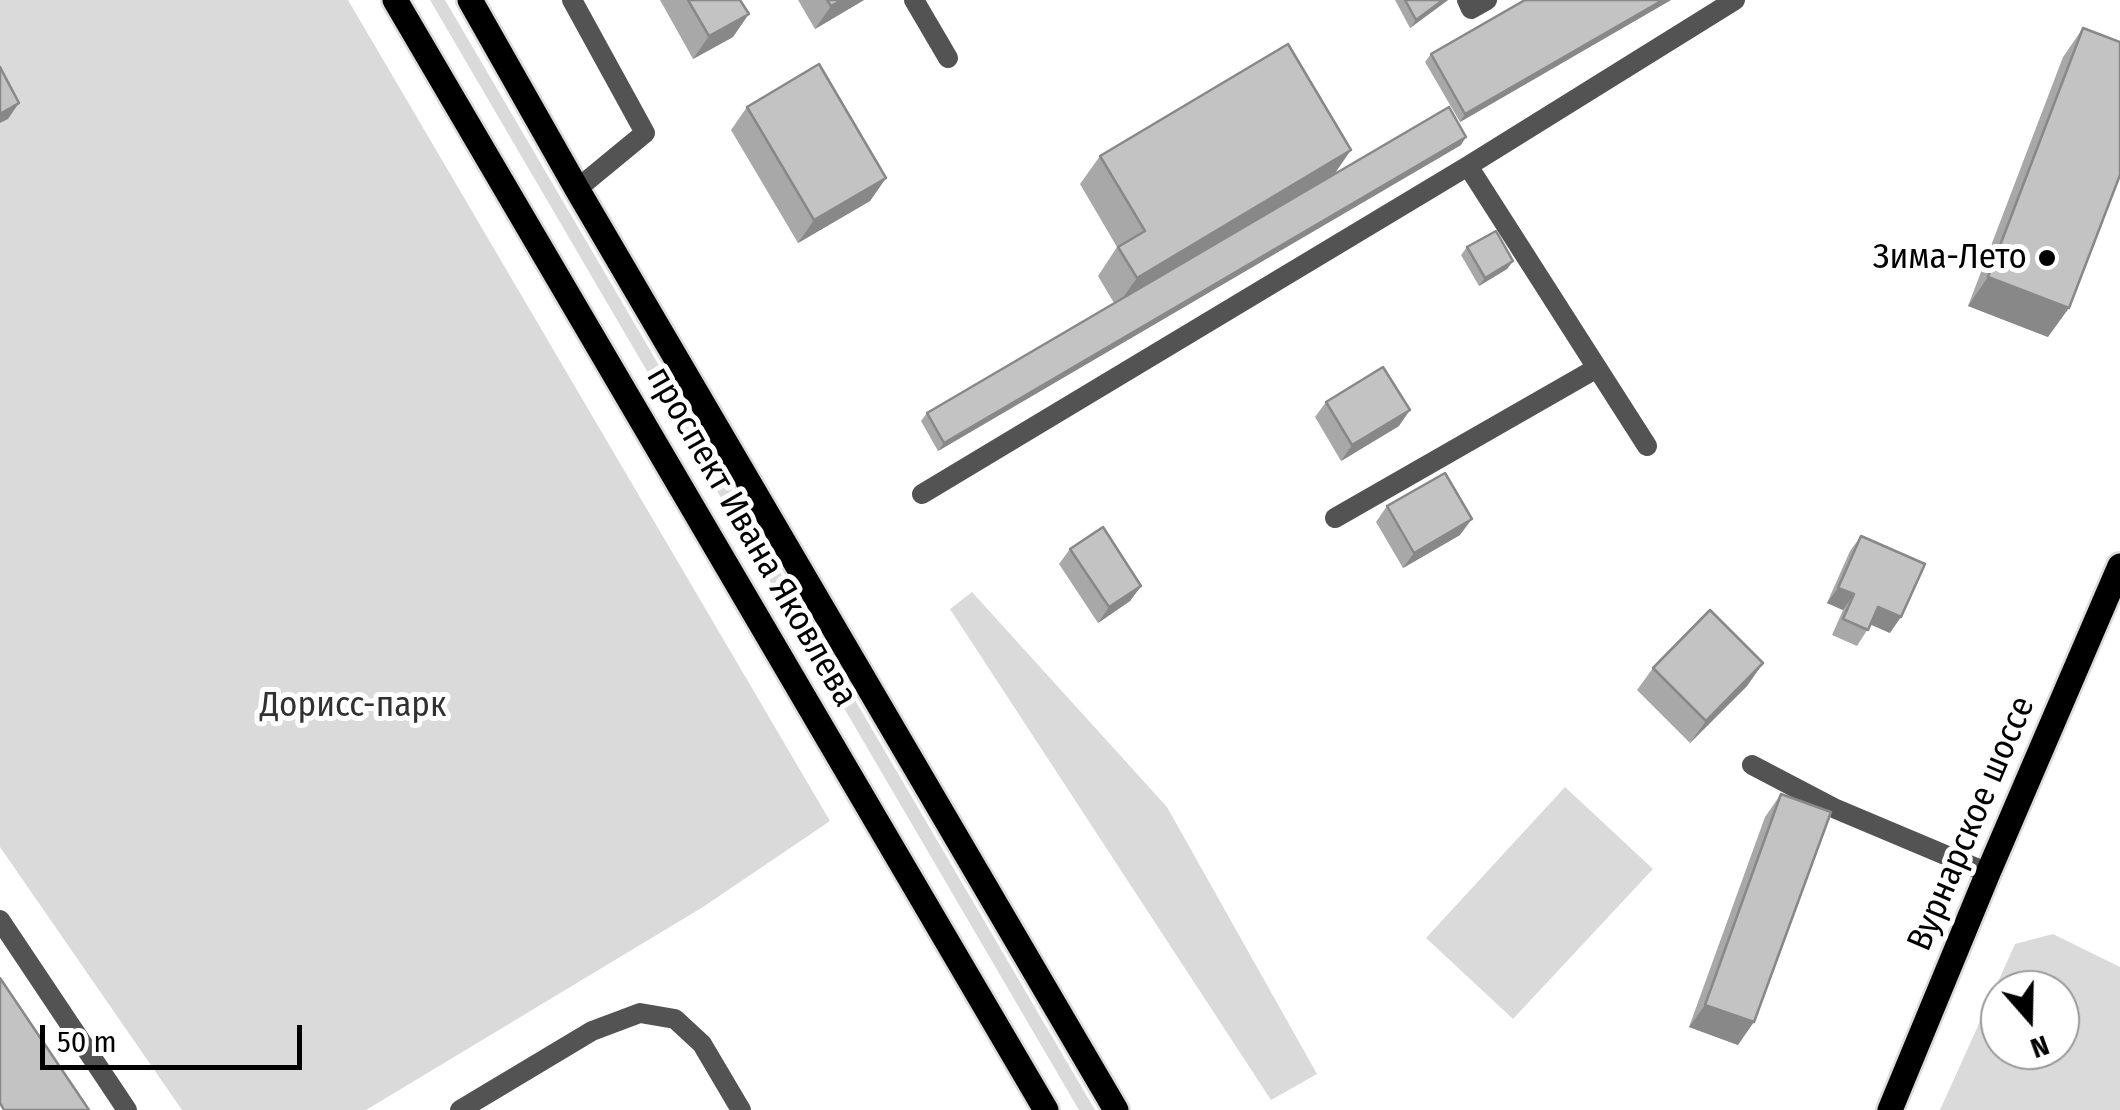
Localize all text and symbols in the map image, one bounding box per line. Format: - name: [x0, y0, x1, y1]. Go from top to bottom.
- place label: Зима-Лето: [1873, 237, 2027, 279]
- marker: Зима-Лето: [2036, 247, 2058, 269]
- street label: проспект Ивана Яковлева: [636, 360, 866, 714]
- park label: Дорисс-парк: [260, 685, 446, 727]
- street label: Вурнарское шоссе: [1899, 691, 2045, 957]
- north arrow: [1980, 970, 2080, 1070]
- scale bar: [45, 1005, 308, 1067]
- text: 50 m: [57, 1024, 117, 1060]
- text: N: [2026, 1028, 2053, 1065]

